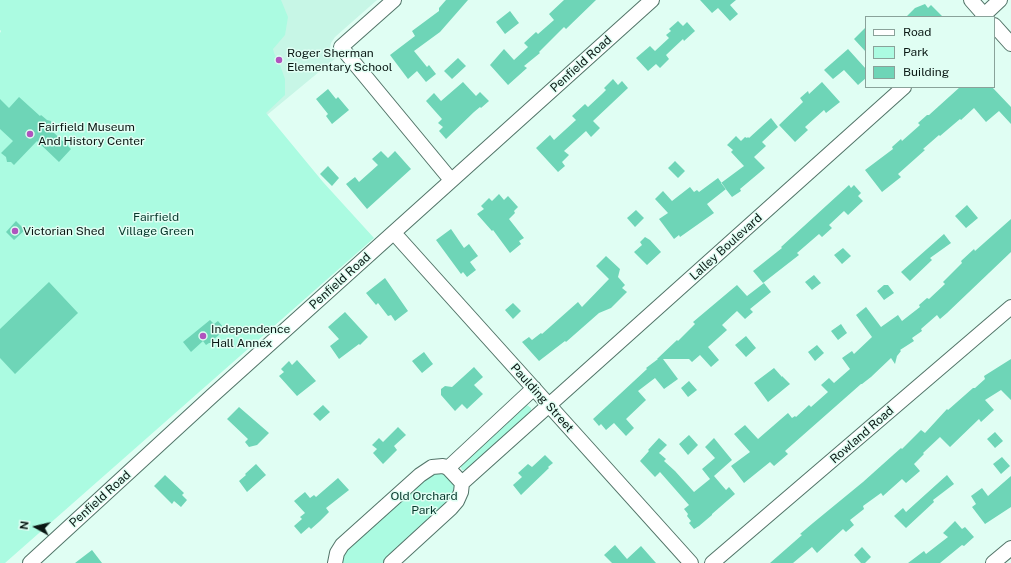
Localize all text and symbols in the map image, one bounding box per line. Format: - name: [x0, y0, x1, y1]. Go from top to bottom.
- legend: [865, 16, 995, 88]
- text: Road: [903, 25, 931, 39]
- street label: Penfield Road: [547, 33, 615, 95]
- text: Park: [903, 45, 929, 59]
- place label: Roger Sherman Elementary School: [287, 46, 392, 74]
- marker: Roger Sherman Elementary School: [274, 55, 284, 65]
- text: Building: [903, 65, 949, 79]
- place label: Fairfield Museum And History Center: [38, 120, 145, 148]
- marker: Fairfield Museum And History Center: [25, 129, 35, 139]
- park label: Fairfield Village Green: [118, 210, 194, 238]
- street label: Lalley Boulevard: [687, 211, 765, 283]
- place label: Victorian Shed: [23, 224, 105, 238]
- marker: Victorian Shed: [10, 226, 20, 236]
- street label: Penfield Road: [306, 250, 374, 312]
- place label: Independence Hall Annex: [211, 322, 290, 350]
- marker: Independence Hall Annex: [198, 331, 208, 341]
- street label: Paulding Street: [507, 361, 577, 435]
- street label: Rowland Road: [827, 403, 897, 467]
- street label: Penfield Road: [66, 468, 134, 530]
- park label: Old Orchard Park: [390, 489, 458, 517]
- north arrow: [16, 507, 56, 547]
- text: N: [18, 520, 31, 530]

